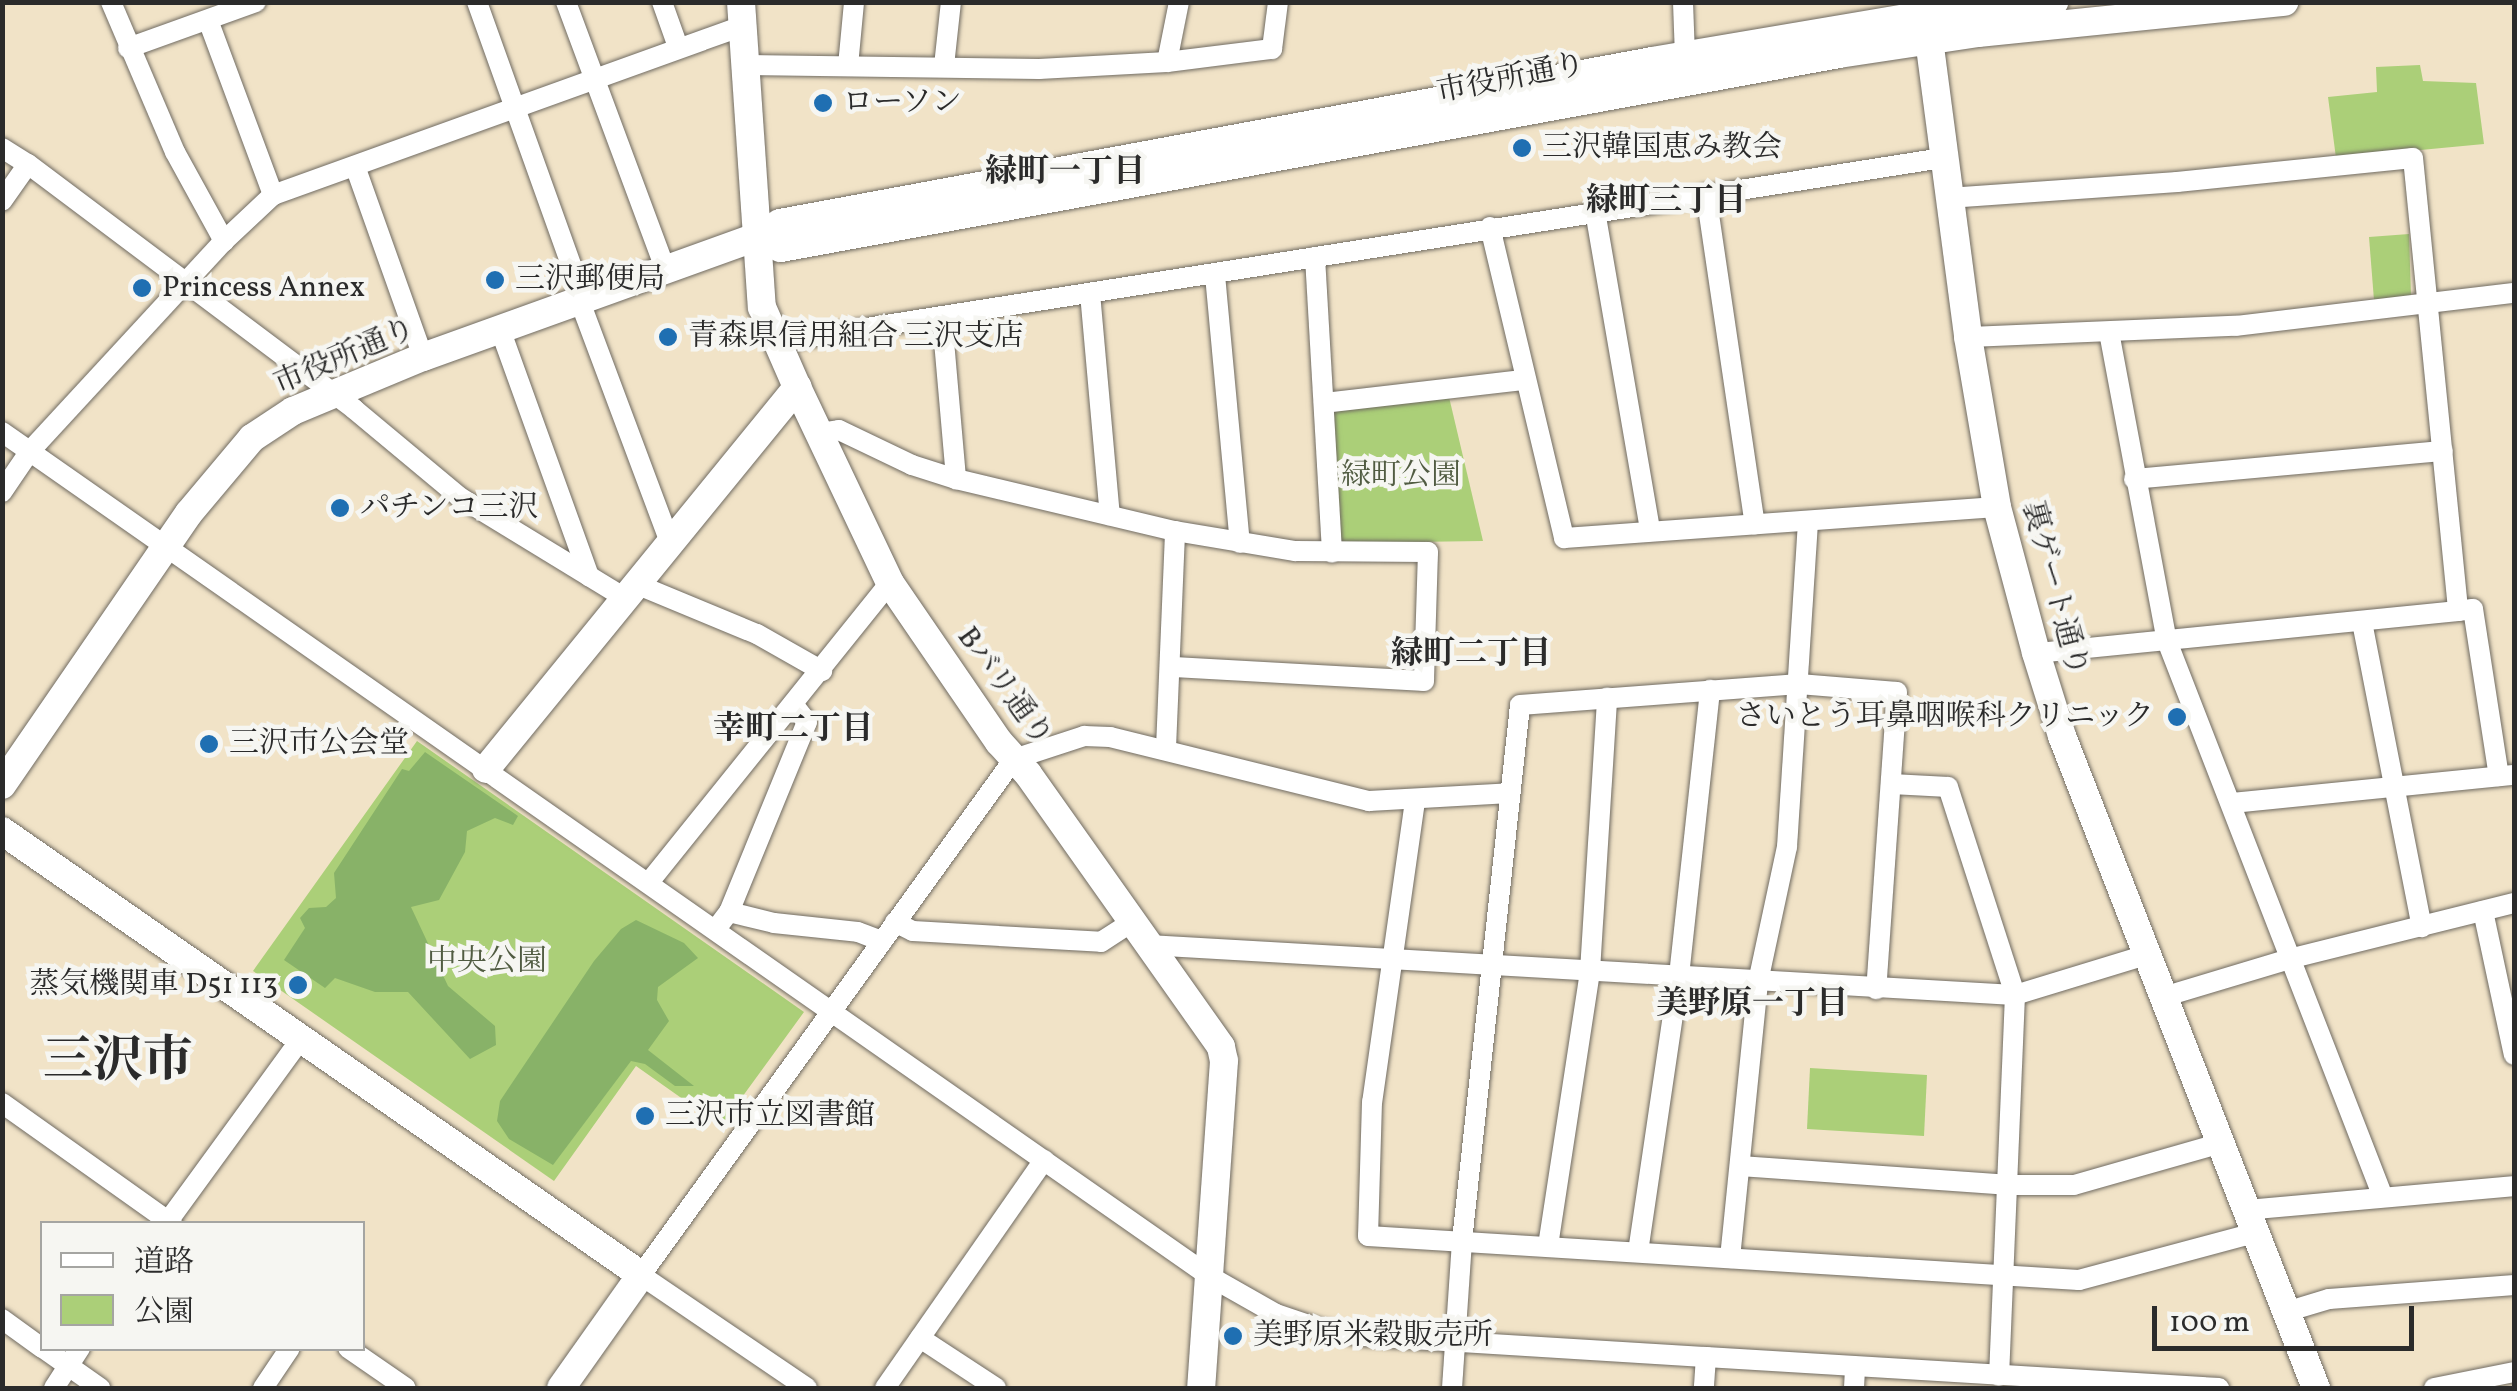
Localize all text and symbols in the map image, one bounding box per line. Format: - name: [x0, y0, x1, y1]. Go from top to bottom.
- street label: 市役所通り: [1434, 47, 1588, 111]
- place label: ローソン: [843, 85, 963, 121]
- marker: ローソン: [812, 92, 834, 114]
- place label: 三沢韓国恵み教会: [1542, 130, 1782, 166]
- marker: 三沢韓国恵み教会: [1511, 137, 1533, 159]
- district label: 緑町一丁目: [985, 154, 1145, 192]
- district label: 緑町三丁目: [1586, 183, 1746, 221]
- place label: 三沢郵便局: [515, 262, 665, 298]
- marker: 三沢郵便局: [484, 269, 506, 291]
- place label: Princess Annex: [162, 270, 365, 306]
- marker: Princess Annex: [131, 277, 153, 299]
- street label: 市役所通り: [269, 311, 421, 403]
- place label: 青森県信用組合 三沢支店: [688, 319, 1024, 355]
- marker: 青森県信用組合 三沢支店: [657, 326, 679, 348]
- park label: 緑町公園: [1341, 458, 1461, 494]
- place label: パチンコ三沢: [360, 490, 540, 526]
- marker: パチンコ三沢: [329, 497, 351, 519]
- street label: 裏ゲート通り: [2013, 497, 2095, 681]
- street label: Bバリ通り: [949, 620, 1059, 754]
- district label: 緑町二丁目: [1391, 636, 1551, 674]
- place label: さいとう耳鼻咽喉科クリニック: [1734, 699, 2154, 735]
- marker: さいとう耳鼻咽喉科クリニック: [2164, 704, 2190, 730]
- district label: 幸町二丁目: [713, 711, 873, 749]
- place label: 三沢市公会堂: [229, 726, 409, 762]
- marker: 三沢市公会堂: [198, 733, 220, 755]
- park label: 中央公園: [427, 944, 547, 980]
- place label: 蒸気機関車 D51 113: [29, 967, 278, 1003]
- marker: 蒸気機関車 D51 113: [287, 974, 309, 996]
- district label: 美野原一丁目: [1656, 986, 1848, 1024]
- district label: 三沢市: [43, 1034, 193, 1094]
- place label: 三沢市立図書館: [665, 1098, 875, 1134]
- marker: 三沢市立図書館: [634, 1105, 656, 1127]
- legend: [40, 1221, 365, 1351]
- text: 道路: [134, 1242, 194, 1284]
- scale bar: [2157, 1286, 2420, 1348]
- text: 公園: [134, 1292, 194, 1334]
- text: 100 m: [2169, 1302, 2250, 1344]
- place label: 美野原米穀販売所: [1253, 1318, 1493, 1354]
- marker: 美野原米穀販売所: [1222, 1325, 1244, 1347]

